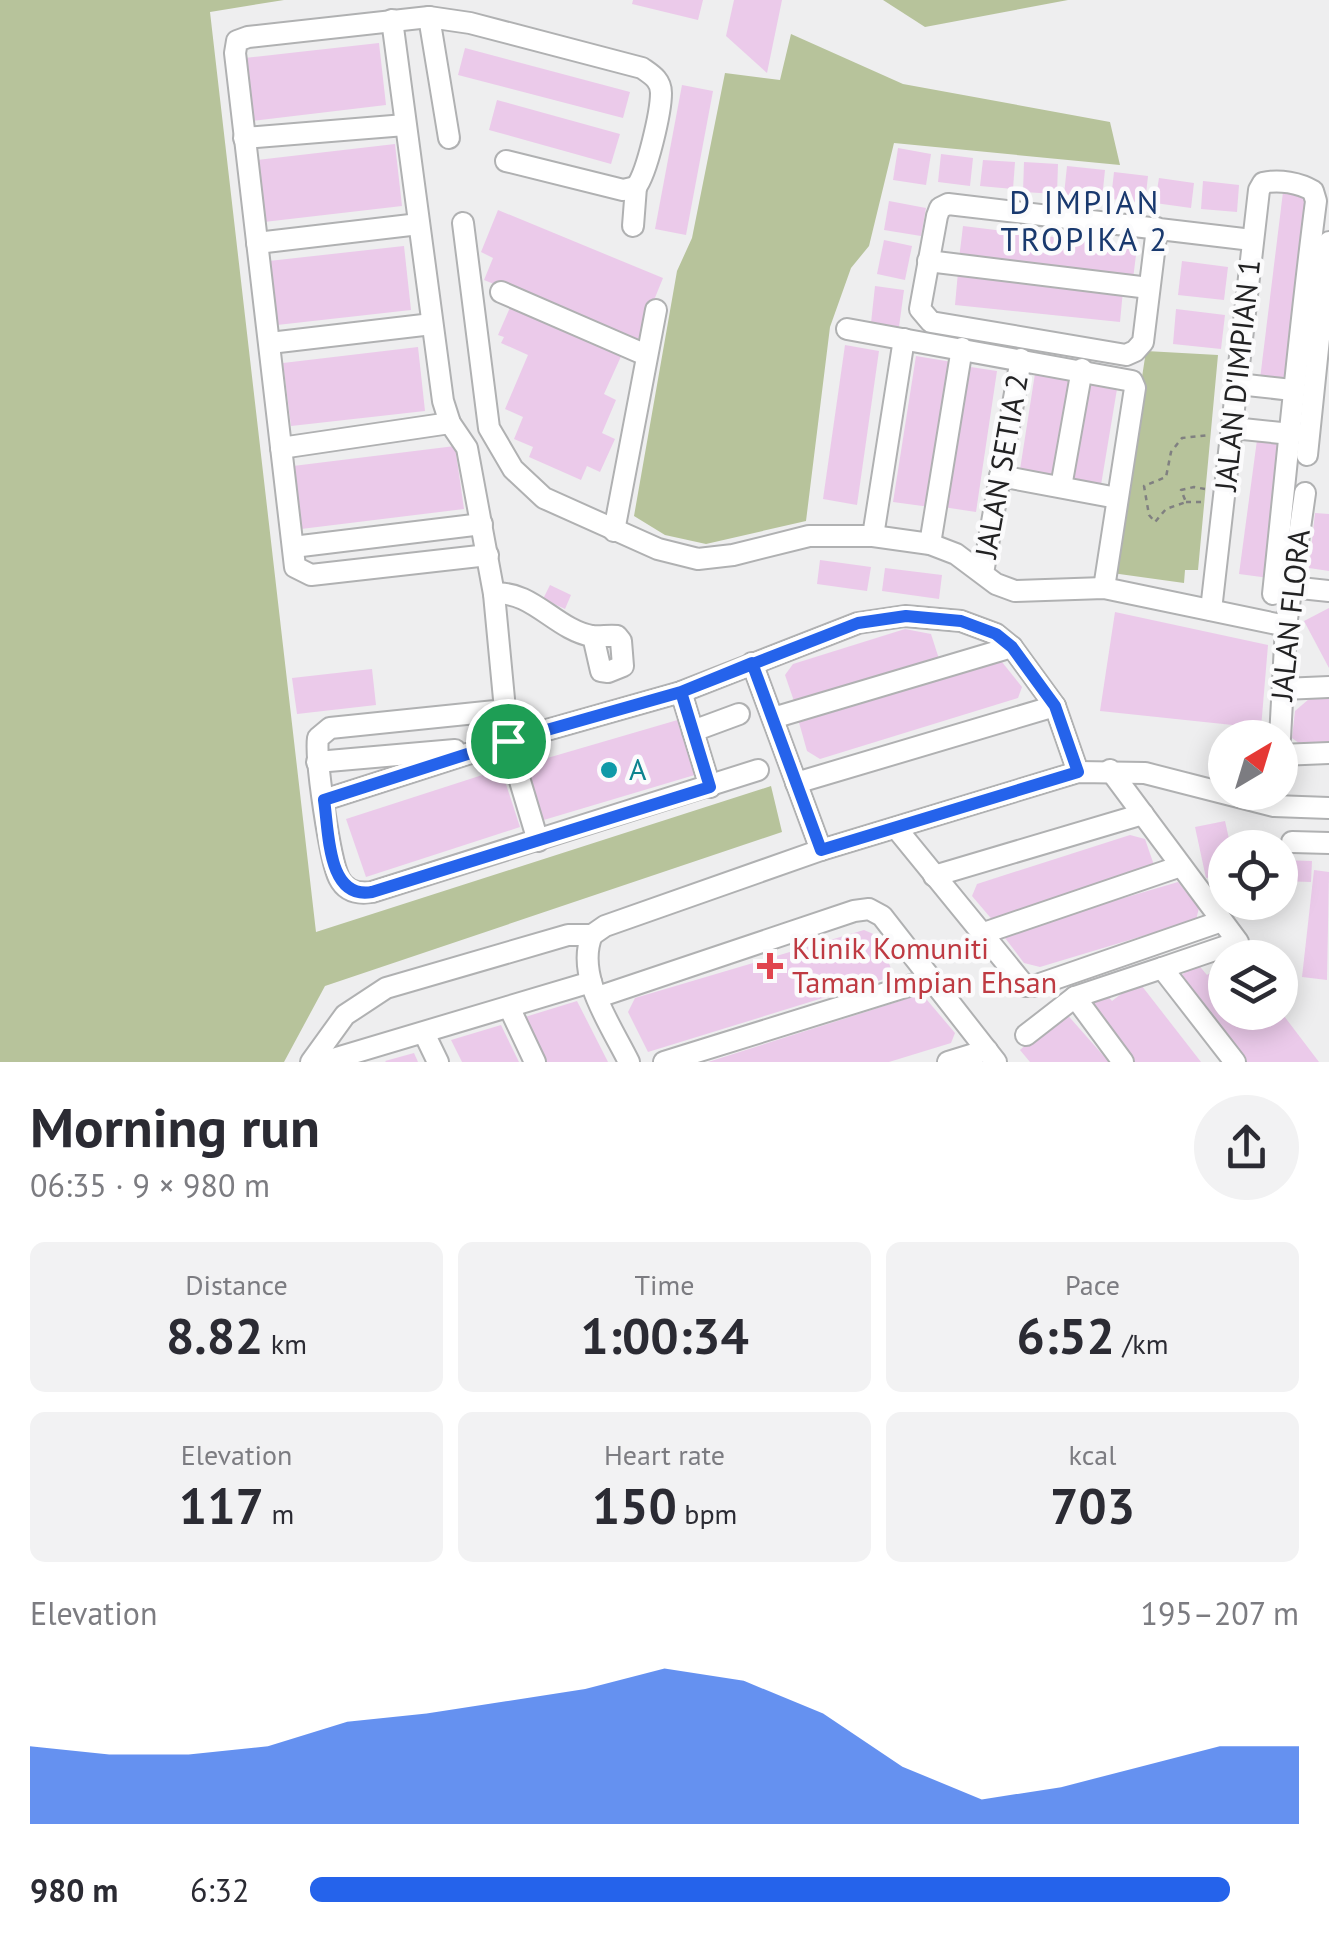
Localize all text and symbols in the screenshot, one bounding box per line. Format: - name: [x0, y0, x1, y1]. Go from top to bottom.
- district label: D IMPIAN TROPIKA 2: [1001, 181, 1169, 260]
- street label: JALAN D'IMPIAN 1: [1205, 257, 1268, 495]
- street label: JALAN SETIA 2: [965, 371, 1036, 563]
- street label: JALAN FLORA: [1261, 527, 1318, 704]
- pin: [466, 699, 551, 784]
- icon: arrive: [481, 714, 536, 769]
- north arrow: [1208, 720, 1298, 810]
- map controls: [1208, 720, 1298, 1030]
- place label: A: [629, 749, 647, 788]
- marker: A: [598, 759, 620, 781]
- button: locate: [1208, 830, 1298, 920]
- place label: Klinik Komuniti Taman Impian Ehsan: [792, 928, 1057, 1001]
- button: layers: [1208, 940, 1298, 1030]
- marker: Klinik Komuniti Taman Impian Ehsan: [757, 953, 783, 979]
- text: Morning run: [30, 1091, 320, 1162]
- button: share: [1194, 1095, 1299, 1200]
- text: 06:35 · 9 × 980 m: [30, 1164, 270, 1206]
- text: Distance: [185, 1266, 288, 1303]
- text: Time: [634, 1266, 695, 1303]
- text: Pace: [1065, 1266, 1120, 1303]
- text: 8.82: [166, 1303, 263, 1368]
- text: 1:00:34: [580, 1303, 749, 1368]
- text: 6:52: [1016, 1303, 1115, 1368]
- text: km: [263, 1325, 307, 1362]
- text: /km: [1115, 1325, 1169, 1362]
- text: Elevation: [181, 1436, 292, 1473]
- text: Heart rate: [604, 1436, 725, 1473]
- text: kcal: [1069, 1436, 1116, 1473]
- text: 117: [179, 1473, 264, 1538]
- text: 150: [592, 1473, 677, 1538]
- text: 703: [1050, 1473, 1135, 1538]
- text: m: [264, 1495, 294, 1532]
- text: bpm: [677, 1495, 737, 1532]
- text: Elevation: [30, 1592, 157, 1634]
- text: 195–207 m: [1140, 1592, 1299, 1634]
- text: 980 m: [30, 1869, 118, 1911]
- text: 6:32: [190, 1869, 249, 1911]

